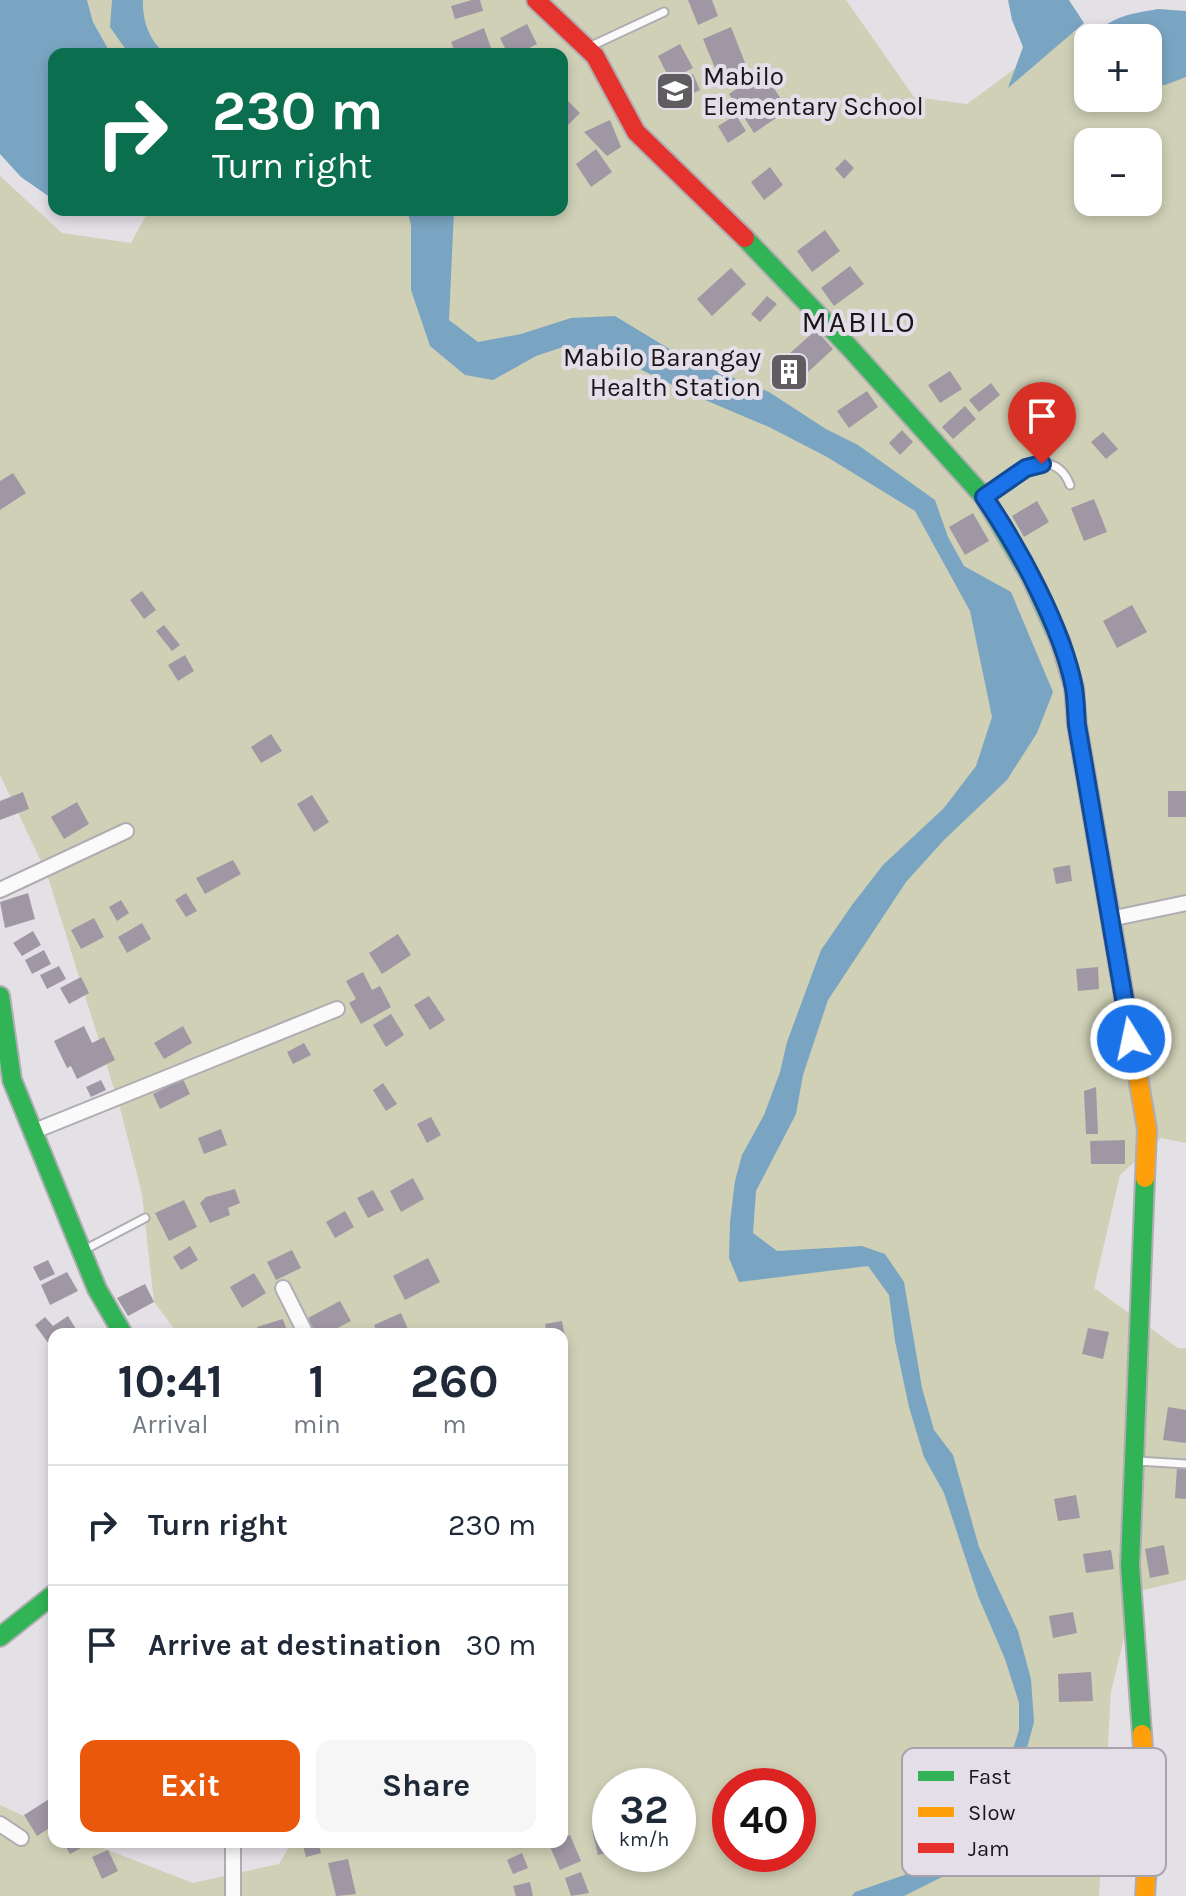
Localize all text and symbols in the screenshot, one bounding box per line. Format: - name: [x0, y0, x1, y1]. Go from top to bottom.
- map controls: [1074, 24, 1162, 216]
- button: +: [1074, 24, 1162, 112]
- place label: Mabilo Elementary School: [703, 61, 924, 122]
- school or university icon: Mabilo Elementary School: [654, 70, 696, 112]
- text: 230 m: [212, 78, 383, 143]
- icon: right: [80, 80, 184, 184]
- button: −: [1074, 128, 1162, 216]
- text: Turn right: [212, 145, 372, 187]
- district label: MABILO: [801, 304, 917, 340]
- place label: Mabilo Barangay Health Station: [563, 342, 761, 403]
- building icon: Mabilo Barangay Health Station: [768, 351, 810, 393]
- pin: [1008, 382, 1076, 464]
- icon: arrive: [1020, 394, 1064, 438]
- position arrow: [1089, 997, 1173, 1081]
- text: 10:41: [117, 1353, 223, 1409]
- text: 1: [308, 1353, 325, 1409]
- text: 260: [410, 1353, 499, 1409]
- text: Arrival: [132, 1409, 209, 1440]
- text: min: [293, 1409, 341, 1440]
- text: m: [442, 1409, 466, 1440]
- icon: right: [80, 1503, 124, 1547]
- text: Turn right: [148, 1507, 288, 1543]
- text: 230 m: [448, 1507, 536, 1543]
- icon: arrive: [80, 1623, 124, 1667]
- text: Arrive at destination: [148, 1627, 442, 1663]
- text: 30 m: [466, 1627, 536, 1663]
- button: Exit: [80, 1740, 300, 1832]
- button: Share: [316, 1740, 536, 1832]
- legend: [902, 1748, 1166, 1876]
- text: Fast: [968, 1764, 1011, 1790]
- speed limit sign: 40: [712, 1768, 816, 1872]
- text: 32: [619, 1786, 669, 1833]
- text: Slow: [968, 1800, 1015, 1826]
- text: km/h: [619, 1828, 669, 1851]
- text: Jam: [968, 1836, 1010, 1862]

